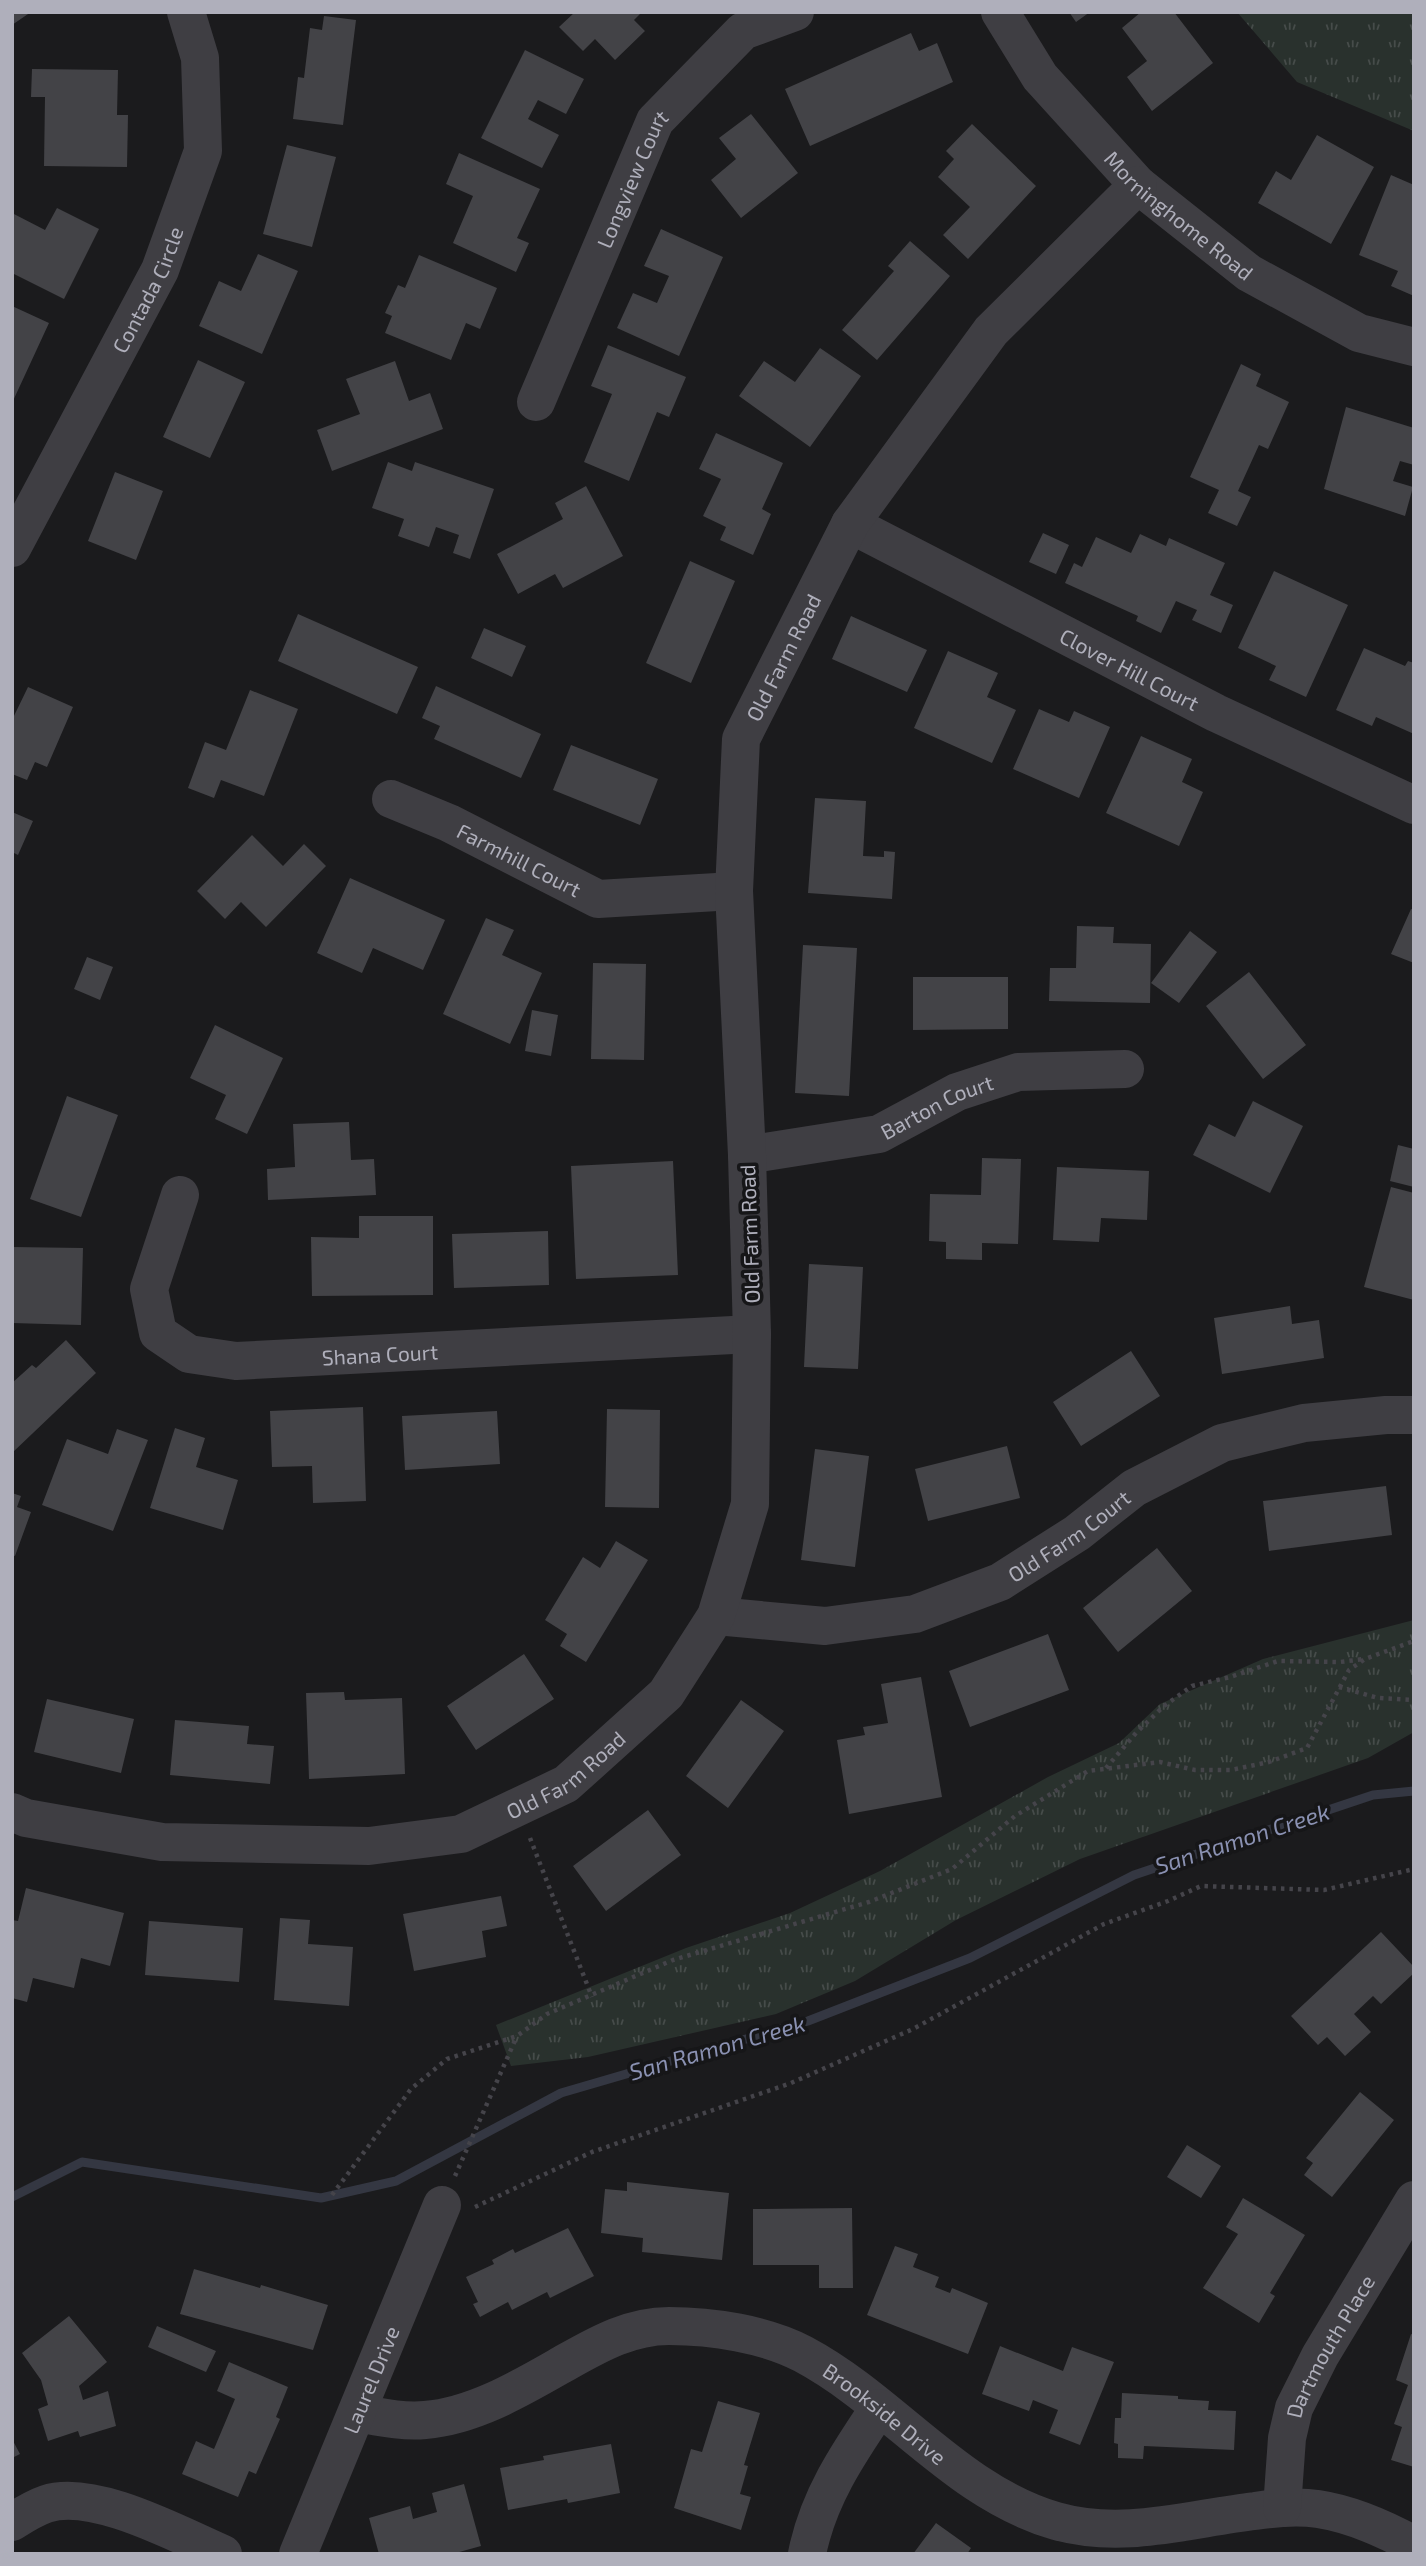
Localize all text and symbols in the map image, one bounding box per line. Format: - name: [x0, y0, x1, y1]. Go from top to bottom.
- street label: Longview Court: [590, 104, 672, 251]
- street label: Morninghome Road: [1100, 145, 1259, 284]
- street label: Contada Circle: [106, 223, 187, 357]
- street label: Old Farm Road: [740, 589, 825, 725]
- street label: Clover Hill Court: [1056, 622, 1204, 715]
- street label: Farmhill Court: [453, 817, 586, 901]
- street label: Barton Court: [876, 1069, 996, 1143]
- street label: Old Farm Road: [734, 1164, 764, 1304]
- street label: Shana Court: [321, 1338, 439, 1369]
- street label: Old Farm Court: [1003, 1484, 1134, 1586]
- street label: Old Farm Road: [502, 1725, 630, 1823]
- water label: San Ramon Creek: [1151, 1797, 1333, 1879]
- water label: San Ramon Creek: [626, 2008, 808, 2086]
- street label: Dartmouth Place: [1280, 2270, 1379, 2420]
- street label: Laurel Drive: [337, 2322, 403, 2437]
- street label: Brookside Drive: [819, 2357, 952, 2469]

